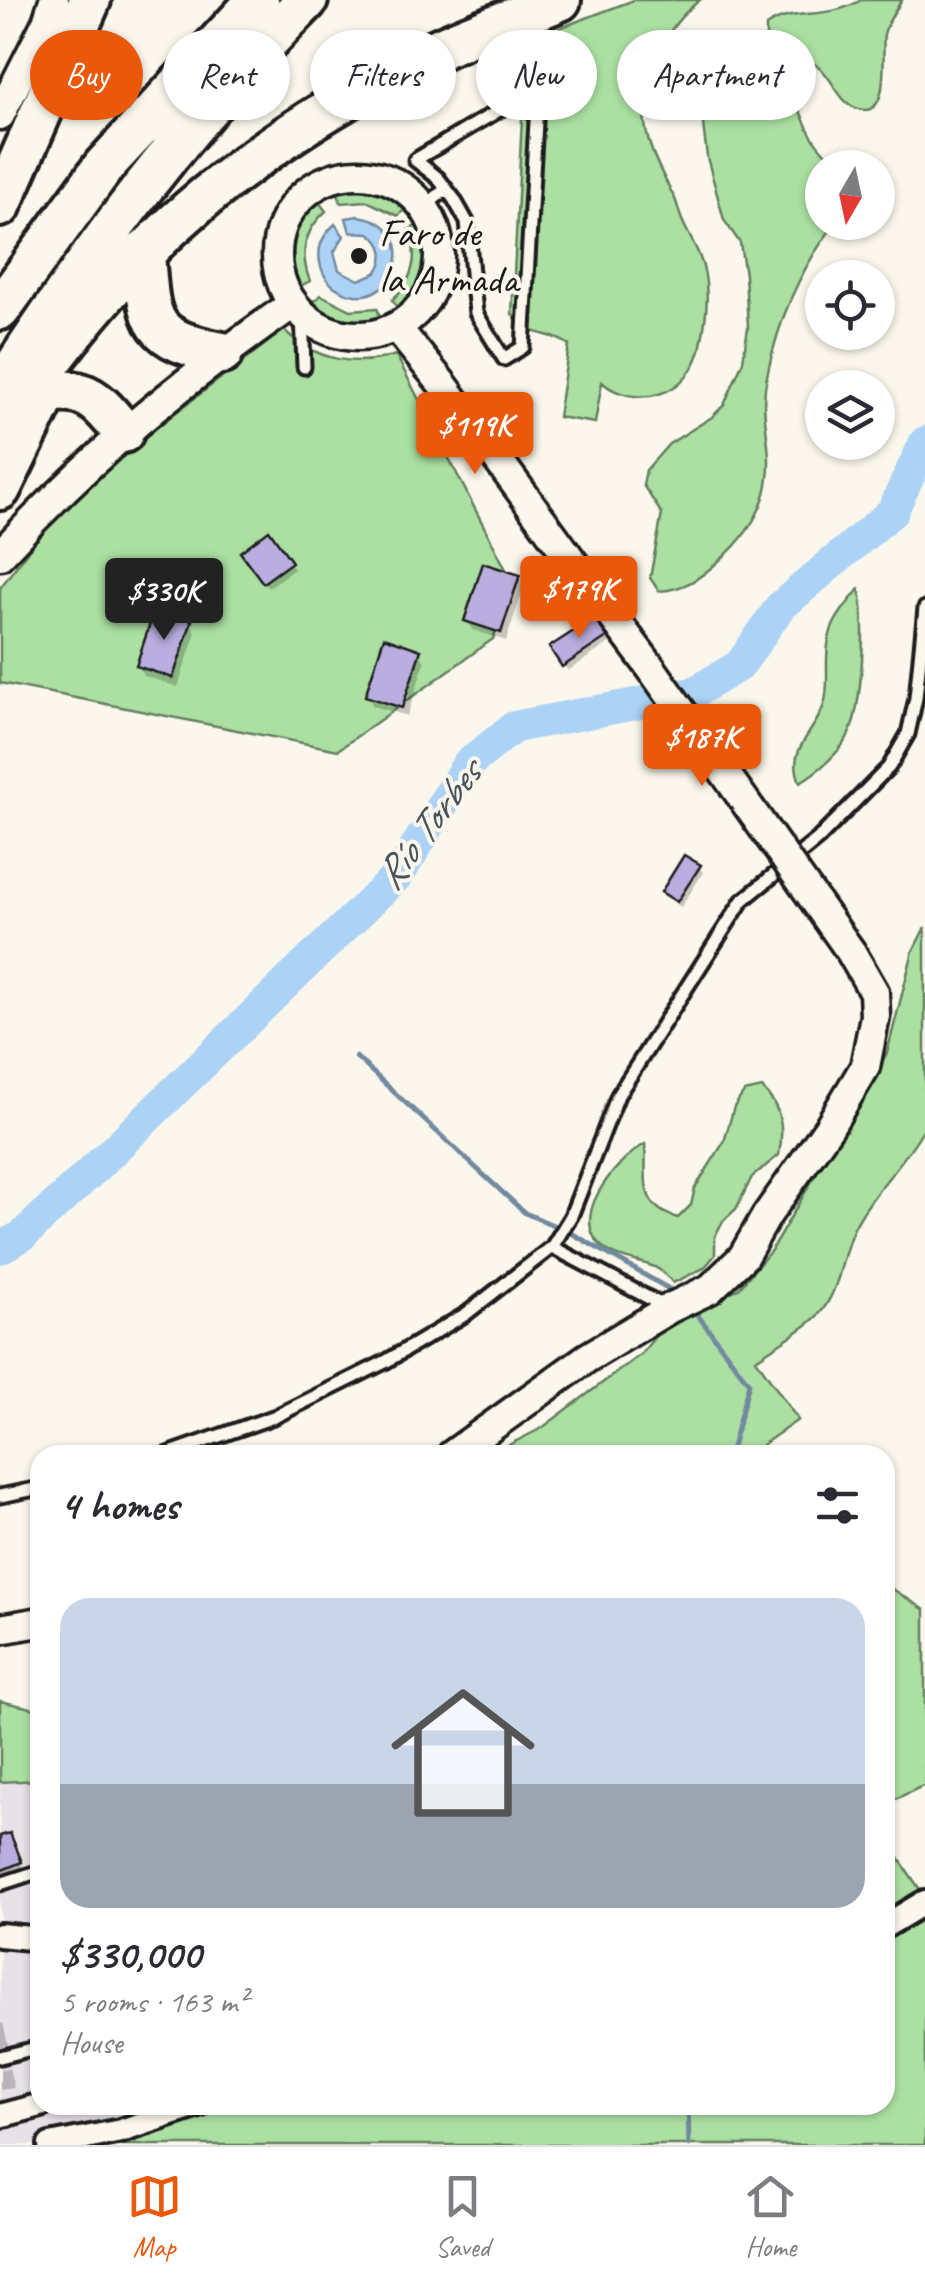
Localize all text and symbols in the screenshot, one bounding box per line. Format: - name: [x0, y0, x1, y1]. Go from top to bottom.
- chip: Buy: [30, 30, 143, 120]
- chip: Rent: [163, 30, 290, 120]
- chip: Filters: [310, 30, 456, 120]
- chip: New: [476, 30, 597, 120]
- chip: Apartment: [617, 30, 816, 120]
- north arrow: [805, 150, 895, 240]
- map controls: [805, 150, 895, 460]
- place label: Faro de la Armada: [379, 208, 522, 304]
- marker: Faro de la Armada: [348, 245, 370, 267]
- button: locate: [805, 260, 895, 350]
- button: layers: [805, 370, 895, 460]
- pin: $119K: [405, 392, 545, 477]
- text: $119K: [438, 404, 512, 445]
- pin: $179K: [509, 556, 649, 641]
- pin: $330K: [94, 558, 234, 643]
- text: $179K: [542, 568, 616, 609]
- text: $330K: [127, 570, 201, 611]
- pin: $187K: [632, 704, 772, 789]
- text: $187K: [665, 716, 739, 757]
- water label: Río Torbes: [362, 745, 498, 900]
- icon: filters: [810, 1478, 865, 1533]
- text: 4 homes: [60, 1479, 179, 1532]
- icon: home: [373, 1663, 553, 1843]
- text: $330,000: [60, 1928, 201, 1981]
- text: 5 rooms · 163 m²: [60, 1981, 247, 2022]
- text: House: [60, 2022, 122, 2063]
- tab: Map: [127, 2169, 182, 2264]
- tab: Saved: [435, 2169, 490, 2264]
- tab: Home: [743, 2169, 798, 2264]

